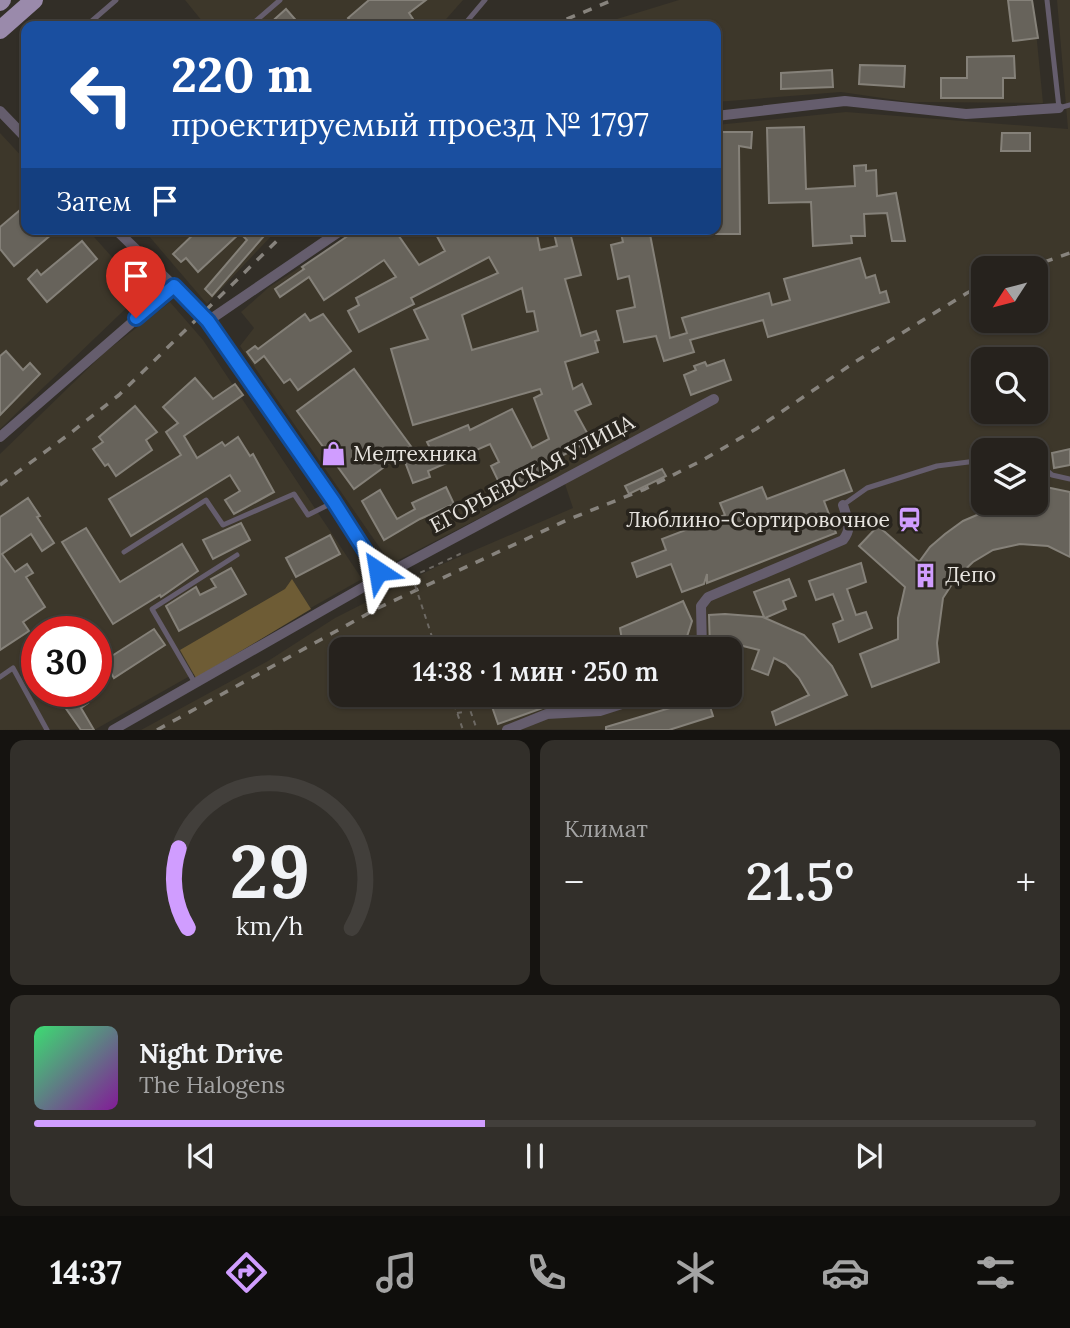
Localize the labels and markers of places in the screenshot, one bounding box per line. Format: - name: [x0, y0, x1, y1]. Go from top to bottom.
- pin: [106, 246, 166, 318]
- shop icon: Медтехника: [319, 440, 347, 468]
- place label: Медтехника: [353, 440, 477, 467]
- place label: Люблино-Сортировочное: [626, 506, 890, 533]
- station icon: Люблино-Сортировочное: [896, 506, 924, 534]
- building icon: Депо: [911, 561, 939, 589]
- place label: Депо: [945, 561, 996, 588]

